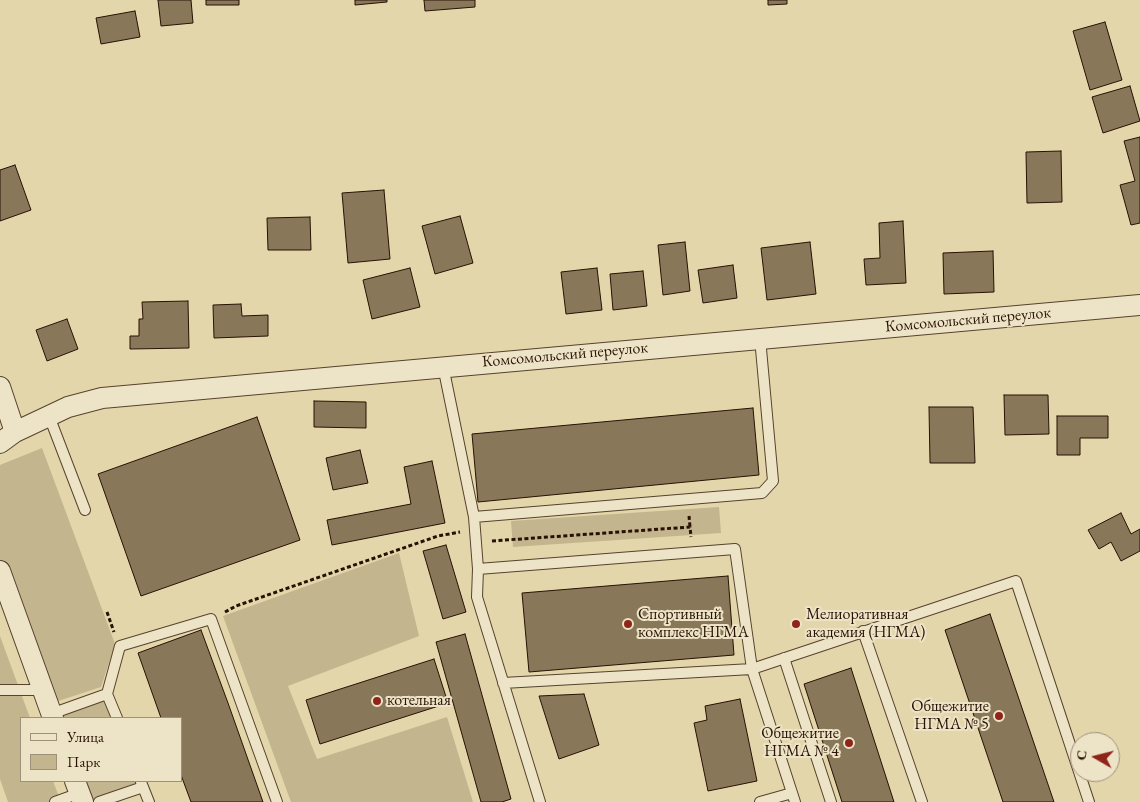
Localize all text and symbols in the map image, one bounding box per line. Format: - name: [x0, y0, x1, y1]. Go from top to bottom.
- street label: Комсомольский переулок: [884, 303, 1052, 337]
- street label: Комсомольский переулок: [481, 338, 649, 372]
- place label: Спортивный комплекс НГМА: [638, 605, 749, 643]
- place label: Мелиоративная академия (НГМА): [806, 605, 925, 643]
- marker: Спортивный комплекс НГМА: [622, 618, 634, 630]
- marker: Мелиоративная академия (НГМА): [790, 618, 802, 630]
- place label: котельная: [387, 691, 451, 711]
- marker: котельная: [371, 695, 383, 707]
- place label: Общежитие НГМА № 5: [911, 697, 989, 735]
- marker: Общежитие НГМА № 5: [993, 710, 1005, 722]
- legend: [20, 717, 182, 782]
- place label: Общежитие НГМА № 4: [761, 724, 839, 762]
- text: Улица: [67, 727, 104, 746]
- north arrow: [1070, 732, 1120, 782]
- marker: Общежитие НГМА № 4: [843, 737, 855, 749]
- text: С: [1072, 749, 1091, 761]
- text: Парк: [67, 752, 100, 771]

